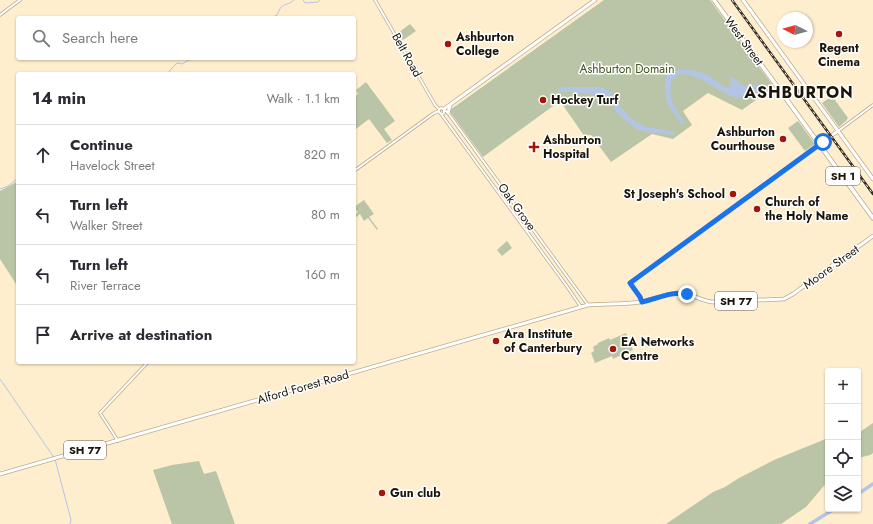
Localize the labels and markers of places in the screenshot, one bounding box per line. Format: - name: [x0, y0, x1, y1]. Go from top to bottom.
- place label: Ashburton College: [455, 28, 514, 60]
- marker: Regent Cinema: [834, 29, 844, 39]
- marker: Ashburton College: [443, 39, 453, 49]
- place label: Regent Cinema: [818, 39, 860, 71]
- place label: Hockey Turf: [551, 91, 619, 109]
- marker: Hockey Turf: [538, 95, 548, 105]
- place label: Ashburton Courthouse: [711, 123, 775, 155]
- place label: Ashburton Hospital: [542, 131, 601, 163]
- marker: Ashburton Courthouse: [778, 134, 788, 144]
- marker: Ashburton Hospital: [528, 141, 540, 153]
- place label: St Joseph's School: [624, 185, 725, 203]
- marker: St Joseph's School: [728, 189, 738, 199]
- place label: Church of the Holy Name: [765, 193, 849, 225]
- marker: Church of the Holy Name: [752, 204, 762, 214]
- place label: Ara Institute of Canterbury: [503, 325, 583, 357]
- place label: EA Networks Centre: [621, 333, 695, 365]
- marker: Ara Institute of Canterbury: [491, 336, 501, 346]
- marker: EA Networks Centre: [608, 344, 618, 354]
- place label: Gun club: [390, 484, 441, 502]
- marker: Gun club: [377, 488, 387, 498]

